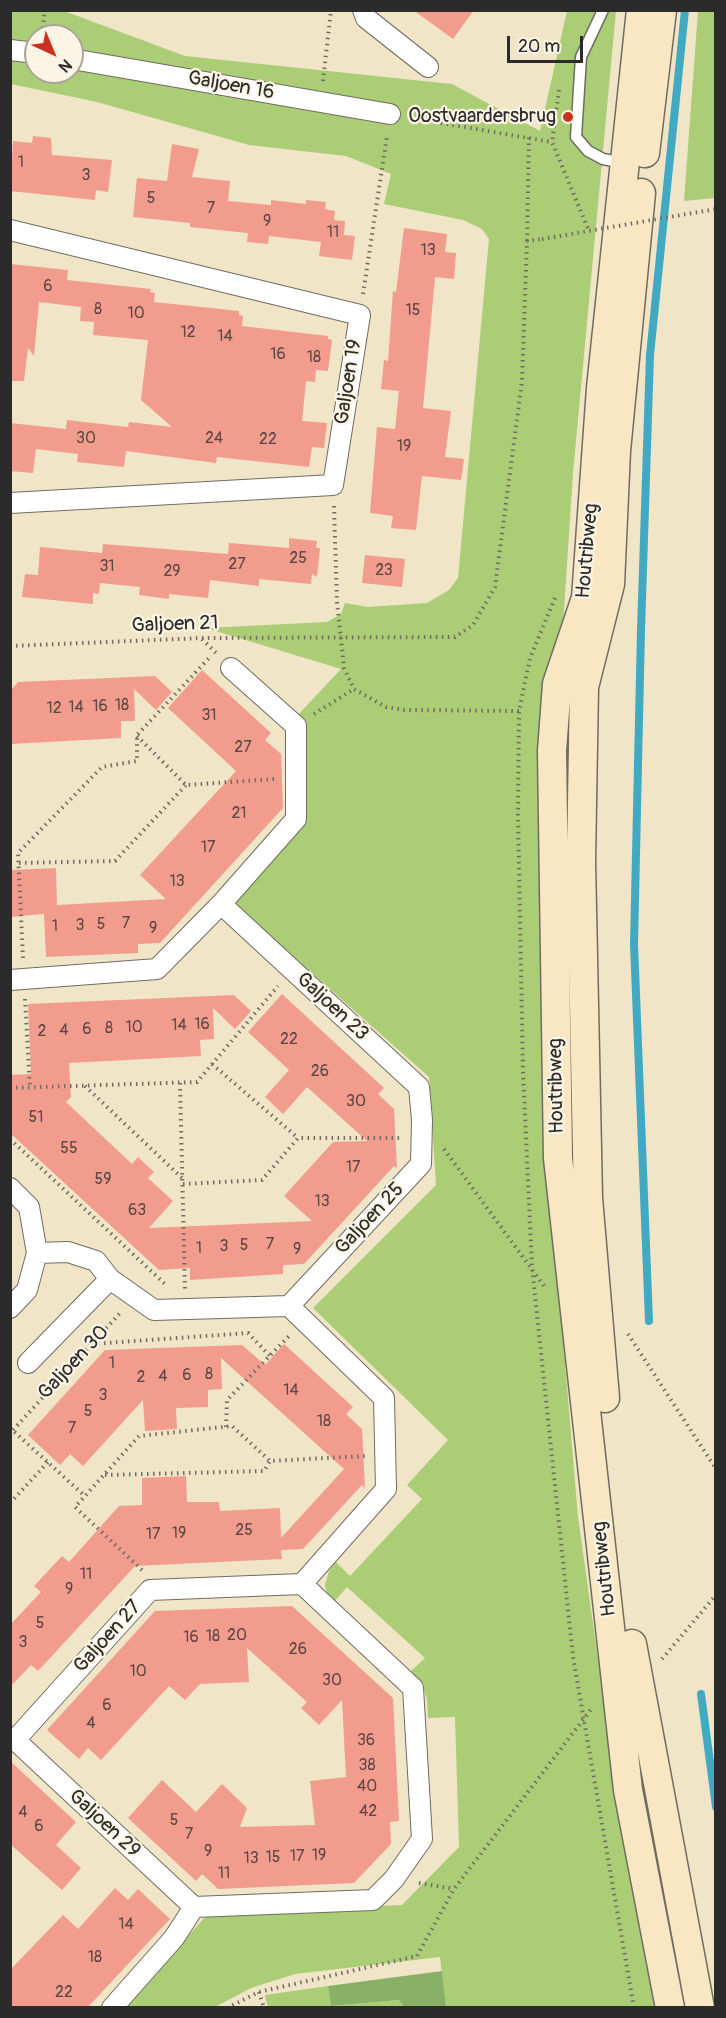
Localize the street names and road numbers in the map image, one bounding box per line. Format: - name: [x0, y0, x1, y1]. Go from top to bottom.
- street label: Galjoen 16: [186, 67, 276, 105]
- street label: Galjoen 19: [330, 338, 368, 426]
- street label: Houtribweg: [572, 502, 604, 600]
- street label: Galjoen 21: [131, 611, 219, 639]
- street label: Galjoen 23: [291, 968, 373, 1046]
- street label: Houtribweg: [544, 1038, 570, 1134]
- street label: Galjoen 25: [331, 1178, 409, 1260]
- street label: Galjoen 30: [34, 1321, 114, 1405]
- street label: Houtribweg: [588, 1520, 622, 1618]
- street label: Galjoen 27: [69, 1596, 147, 1678]
- street label: Galjoen 29: [63, 1785, 145, 1863]

